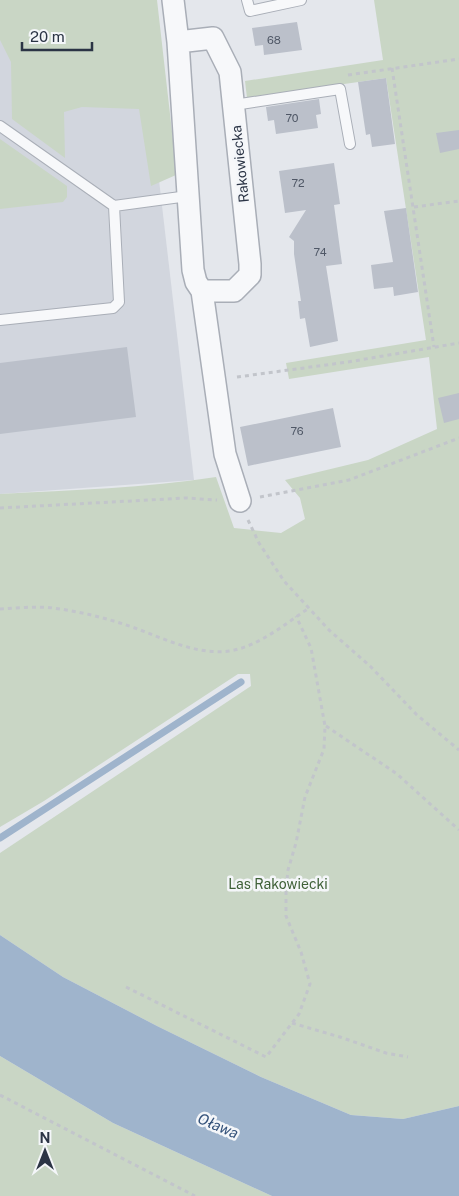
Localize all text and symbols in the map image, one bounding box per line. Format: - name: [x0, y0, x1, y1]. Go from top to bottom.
- scale bar: [22, 20, 92, 52]
- text: 20 m: [30, 28, 65, 45]
- house number: 68: [267, 34, 281, 46]
- house number: 70: [285, 112, 299, 124]
- street label: Rakowiecka: [228, 125, 252, 203]
- house number: 72: [291, 177, 305, 189]
- house number: 74: [313, 246, 327, 258]
- house number: 76: [290, 425, 304, 437]
- park label: Las Rakowiecki: [228, 876, 328, 892]
- water label: Oława: [195, 1109, 241, 1142]
- north arrow: [20, 1126, 70, 1176]
- text: N: [40, 1130, 50, 1146]

